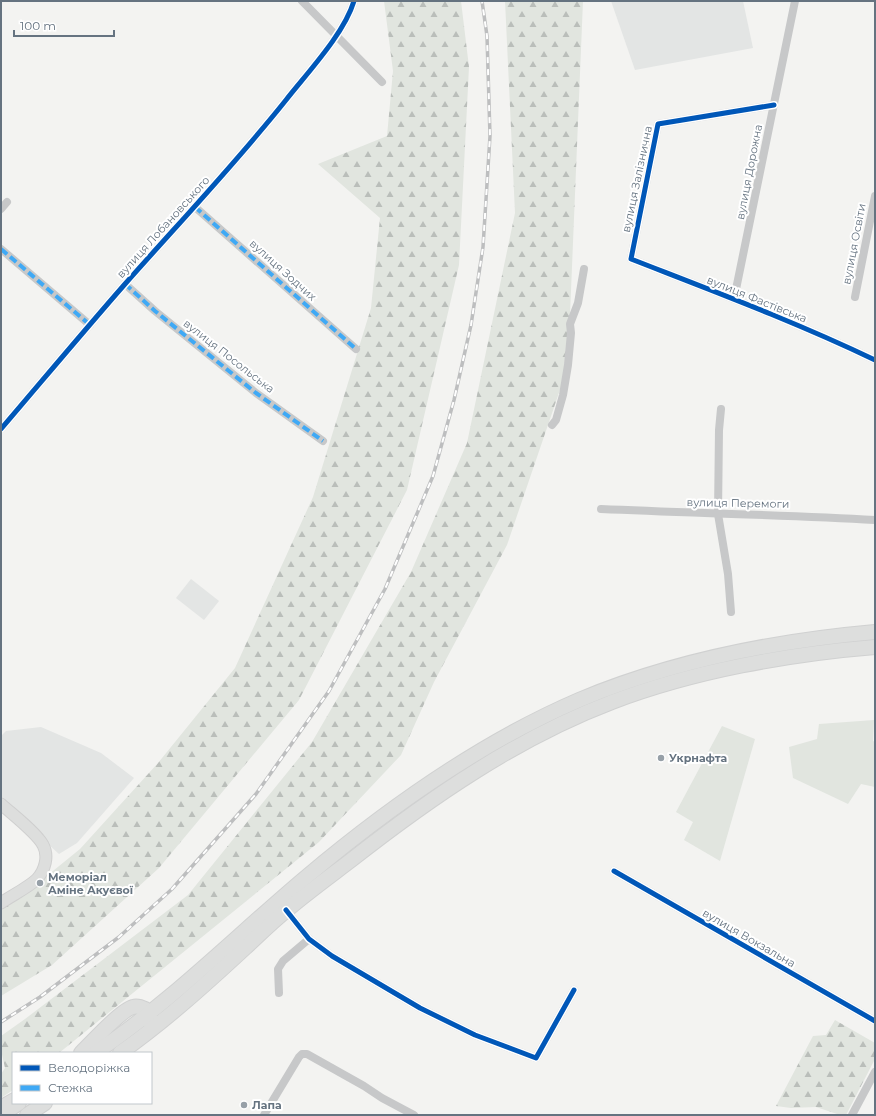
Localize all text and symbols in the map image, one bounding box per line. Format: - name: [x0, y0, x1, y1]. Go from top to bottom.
- scale bar: [14, 12, 114, 38]
- text: 100 m: [20, 18, 56, 33]
- street label: вулиця Дорожна: [733, 123, 765, 221]
- street label: вулиця Залізнична: [619, 124, 655, 234]
- street label: вулиця Лобановського: [114, 173, 212, 281]
- street label: вулиця Освіти: [839, 202, 869, 286]
- street label: вулиця Зодчих: [247, 236, 319, 304]
- street label: вулиця Фастівська: [705, 273, 809, 325]
- street label: вулиця Посольська: [181, 316, 277, 396]
- street label: вулиця Перемоги: [686, 495, 790, 511]
- place label: Укрнафта: [669, 751, 727, 765]
- marker: Укрнафта: [656, 753, 666, 763]
- place label: Меморіал Аміне Акуєвої: [48, 870, 134, 897]
- marker: Меморіал Аміне Акуєвої: [35, 878, 45, 888]
- street label: вулиця Вокзальна: [700, 906, 798, 970]
- legend: [12, 1052, 152, 1104]
- text: Велодоріжка: [48, 1060, 130, 1075]
- text: Стежка: [48, 1080, 93, 1095]
- place label: Лапа: [252, 1098, 282, 1112]
- marker: Лапа: [239, 1100, 249, 1110]

